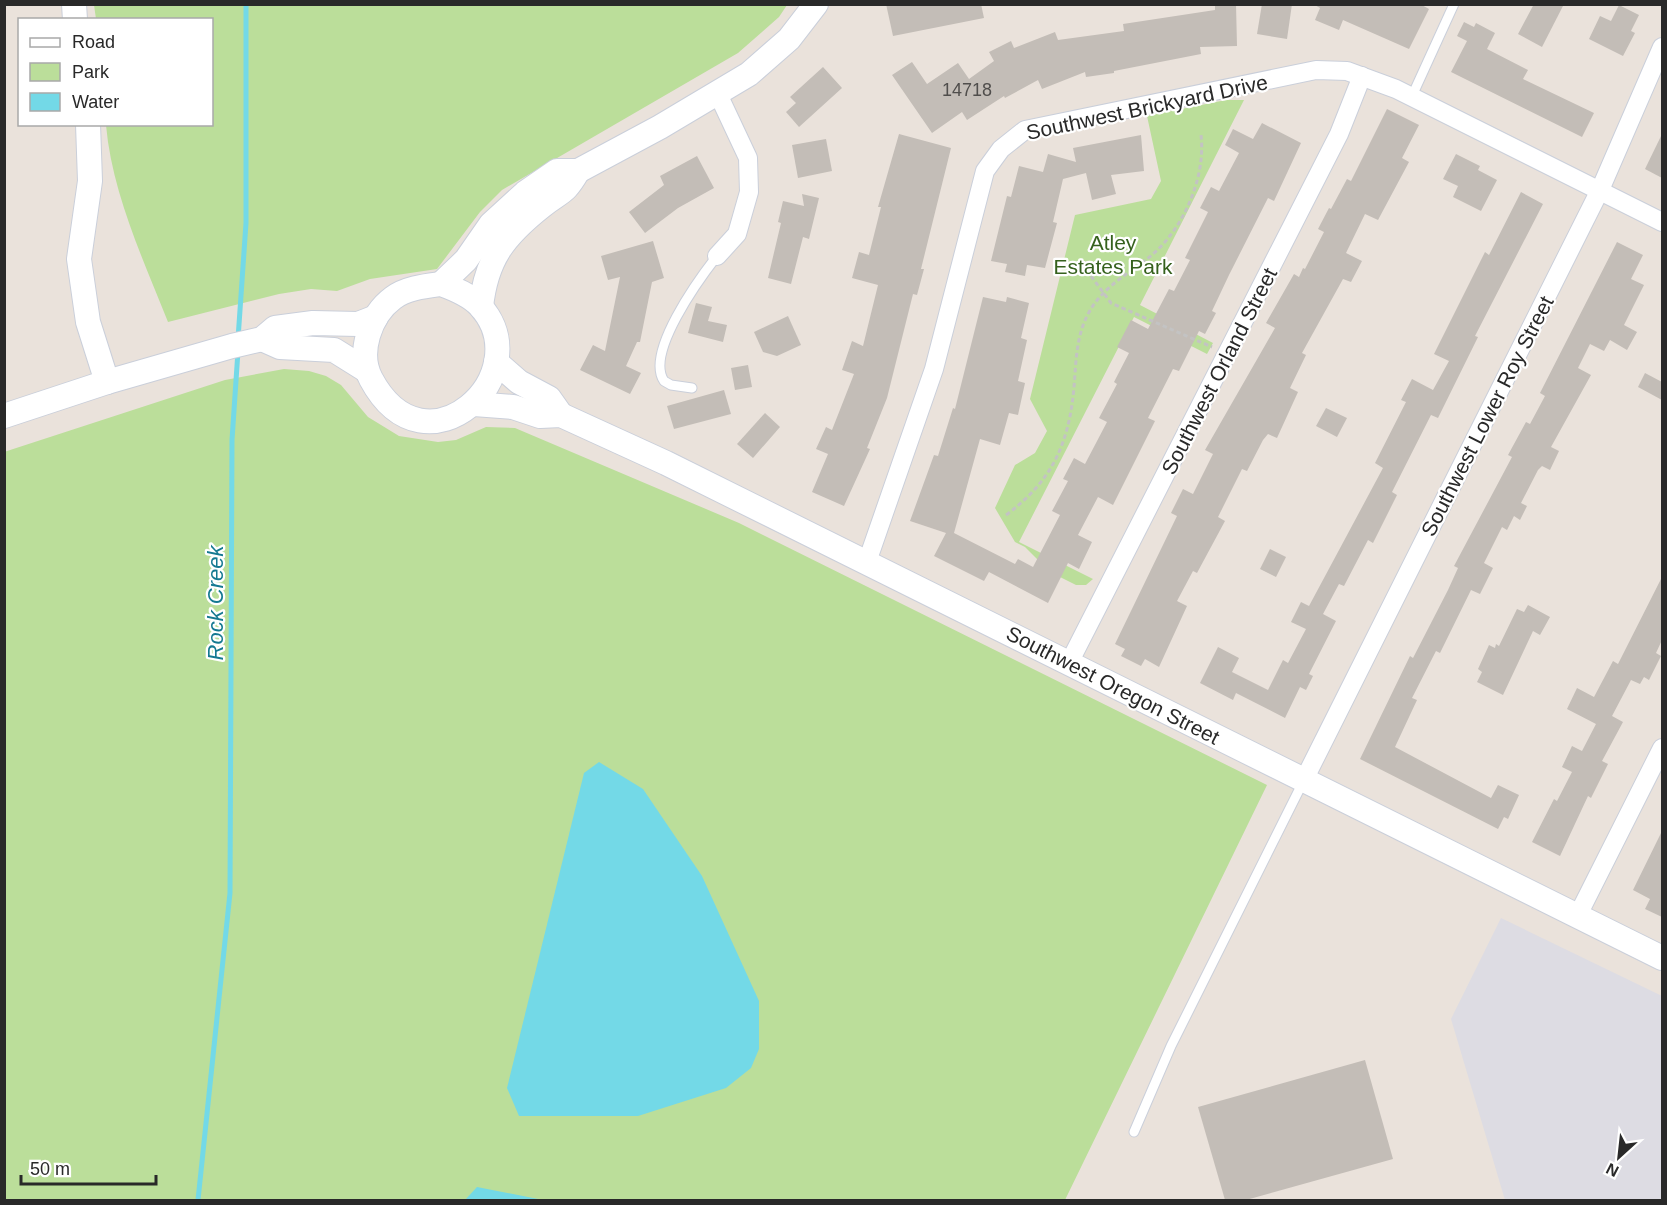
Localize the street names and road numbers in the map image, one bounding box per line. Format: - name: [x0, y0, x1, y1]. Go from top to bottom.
- street label: Southwest Brickyard Drive: [1024, 70, 1270, 144]
- street label: Southwest Orland Street: [1157, 264, 1281, 478]
- street label: Southwest Lower Roy Street: [1416, 292, 1558, 540]
- street label: Southwest Oregon Street: [1003, 621, 1223, 749]

